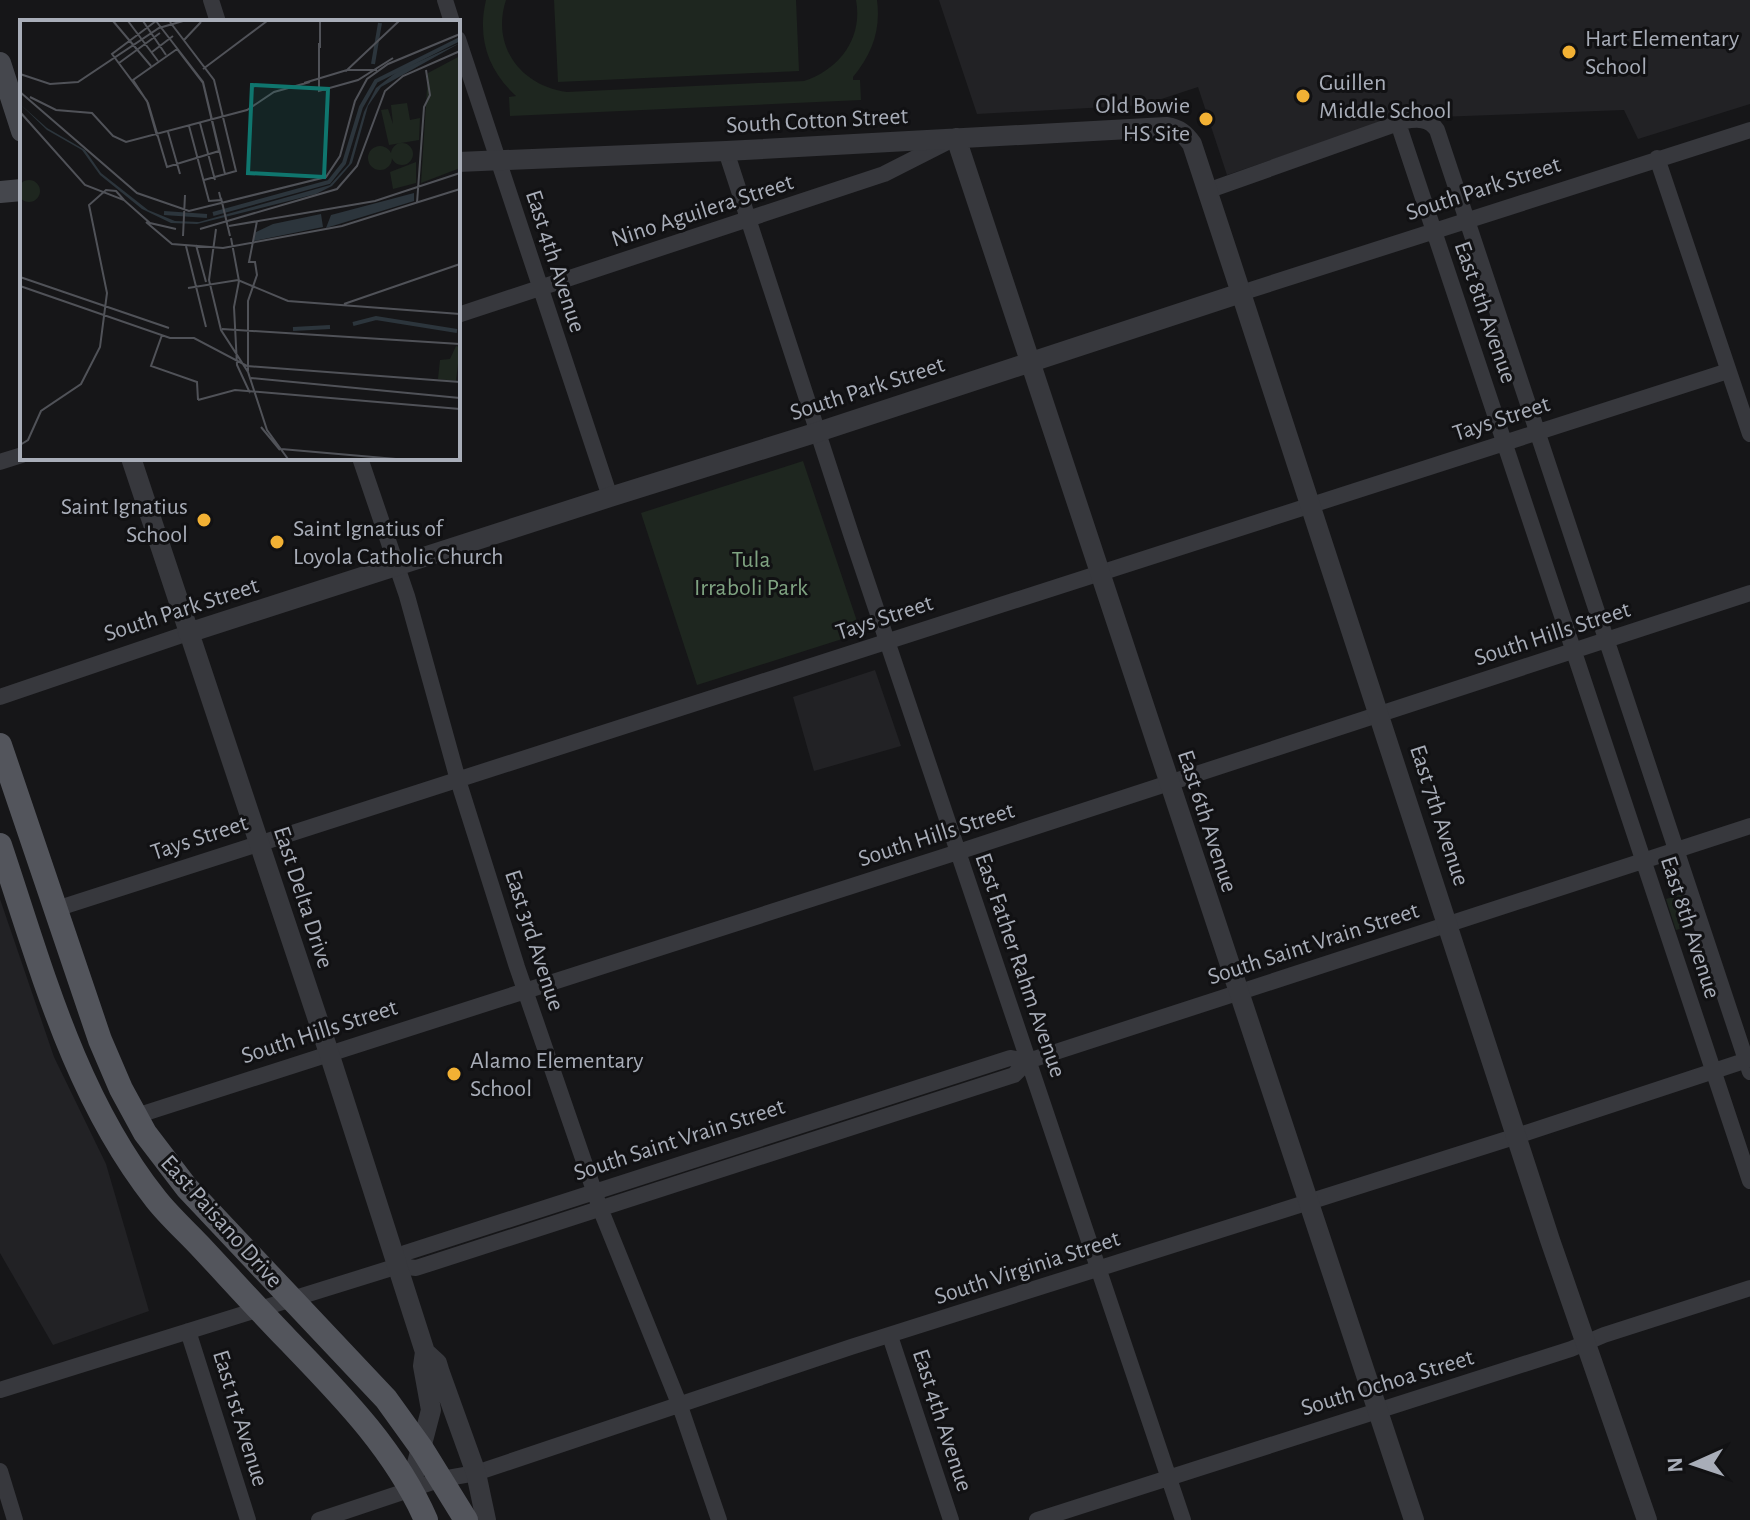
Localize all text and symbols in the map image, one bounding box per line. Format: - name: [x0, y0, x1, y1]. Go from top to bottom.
- inset map: [20, 20, 460, 460]
- place label: Hart Elementary School: [1585, 27, 1739, 79]
- marker: Hart Elementary School: [1560, 43, 1578, 61]
- place label: Guillen Middle School: [1319, 71, 1452, 123]
- marker: Guillen Middle School: [1294, 87, 1312, 105]
- place label: Old Bowie HS Site: [1095, 94, 1190, 146]
- street label: South Cotton Street: [725, 104, 909, 138]
- marker: Old Bowie HS Site: [1197, 110, 1215, 128]
- street label: South Park Street: [1403, 153, 1564, 225]
- street label: Nino Aguilera Street: [608, 170, 797, 252]
- street label: East 4th Avenue: [521, 187, 589, 336]
- street label: East 8th Avenue: [1450, 238, 1521, 386]
- street label: South Park Street: [787, 353, 948, 425]
- street label: Tays Street: [1450, 392, 1553, 446]
- place label: Saint Ignatius School: [61, 495, 188, 547]
- marker: Saint Ignatius School: [195, 511, 213, 529]
- place label: Saint Ignatius of Loyola Catholic Church: [293, 517, 504, 569]
- marker: Saint Ignatius of Loyola Catholic Church: [268, 533, 286, 551]
- park label: Tula Irraboli Park: [694, 548, 808, 600]
- street label: South Park Street: [101, 574, 262, 646]
- street label: Tays Street: [833, 591, 936, 645]
- street label: South Hills Street: [1471, 597, 1634, 670]
- street label: East 7th Avenue: [1405, 742, 1473, 889]
- street label: East 6th Avenue: [1173, 747, 1241, 895]
- street label: South Hills Street: [855, 798, 1018, 871]
- street label: Tays Street: [148, 811, 251, 865]
- street label: East Delta Drive: [269, 823, 337, 971]
- street label: East Father Rahm Avenue: [970, 850, 1070, 1081]
- street label: East 8th Avenue: [1656, 853, 1724, 1001]
- street label: East 3rd Avenue: [500, 867, 568, 1014]
- street label: South Saint Vrain Street: [1205, 898, 1422, 989]
- street label: South Hills Street: [238, 995, 401, 1068]
- place label: Alamo Elementary School: [470, 1049, 644, 1101]
- marker: Alamo Elementary School: [445, 1065, 463, 1083]
- street label: South Saint Vrain Street: [571, 1094, 788, 1185]
- street label: East Paisano Drive: [156, 1151, 287, 1293]
- street label: South Virginia Street: [932, 1227, 1123, 1309]
- street label: South Ochoa Street: [1298, 1345, 1477, 1421]
- street label: East 4th Avenue: [908, 1346, 976, 1495]
- street label: East 1st Avenue: [208, 1347, 272, 1489]
- north arrow: [1654, 1424, 1734, 1504]
- text: N: [1664, 1457, 1686, 1473]

